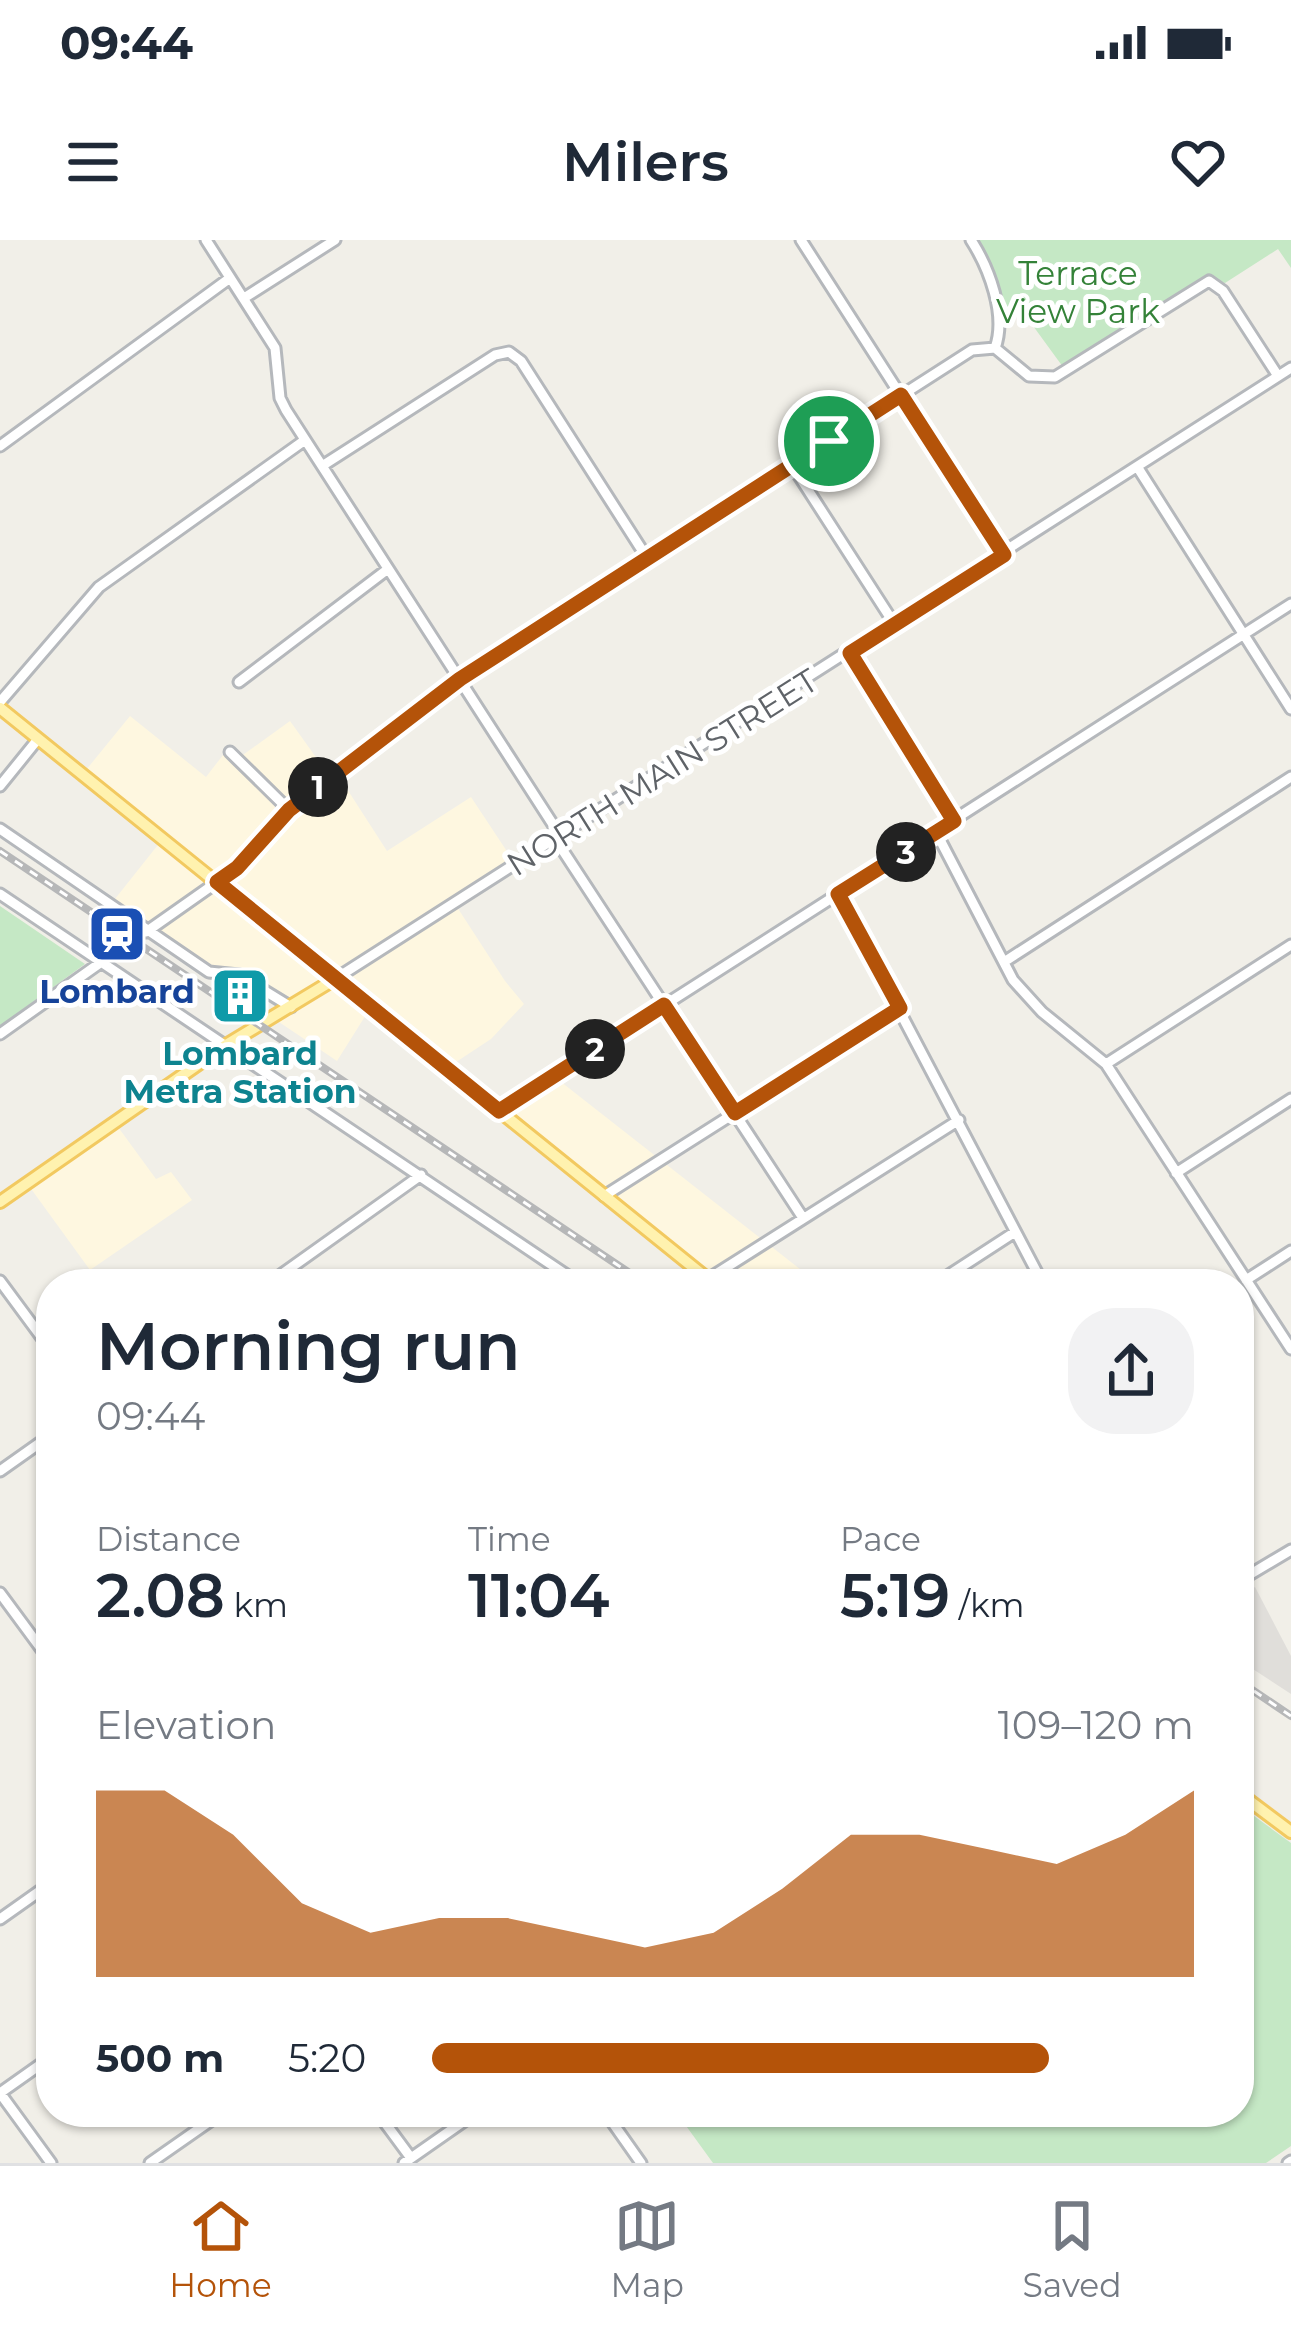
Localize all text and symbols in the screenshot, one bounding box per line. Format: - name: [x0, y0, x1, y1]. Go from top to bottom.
- text: 09:44: [60, 15, 193, 70]
- icon: menu: [60, 129, 126, 195]
- text: Milers: [562, 129, 729, 195]
- icon: heart: [1165, 129, 1231, 195]
- park label: Terrace View Park: [996, 253, 1160, 331]
- pin: [778, 390, 880, 492]
- icon: arrive: [796, 408, 862, 474]
- street label: NORTH MAIN STREET: [499, 660, 825, 884]
- pin: 1: [288, 757, 348, 817]
- text: 1: [312, 767, 324, 807]
- pin: 3: [876, 822, 936, 882]
- text: 3: [896, 832, 916, 872]
- station icon: Lombard: [86, 903, 148, 965]
- building icon: Lombard Metra Station: [209, 965, 271, 1027]
- place label: Lombard: [39, 971, 195, 1011]
- pin: 2: [565, 1019, 625, 1079]
- text: 2: [585, 1029, 605, 1069]
- place label: Lombard Metra Station: [123, 1033, 357, 1111]
- text: Morning run: [96, 1306, 520, 1387]
- button: share: [1068, 1308, 1194, 1434]
- text: 09:44: [96, 1392, 205, 1440]
- text: Distance: [96, 1519, 241, 1559]
- text: Time: [468, 1519, 551, 1559]
- text: Pace: [840, 1519, 921, 1559]
- text: 2.08: [96, 1559, 225, 1632]
- text: 11:04: [468, 1559, 609, 1632]
- text: 5:19: [840, 1559, 950, 1632]
- text: km: [225, 1585, 288, 1625]
- text: /km: [950, 1585, 1025, 1625]
- text: Elevation: [96, 1701, 276, 1749]
- text: 109–120 m: [998, 1701, 1194, 1749]
- text: 500 m: [96, 2034, 224, 2082]
- text: 5:20: [288, 2034, 366, 2082]
- tab: Home: [169, 2193, 272, 2305]
- tab: Map: [610, 2193, 684, 2305]
- tab: Saved: [1023, 2193, 1122, 2305]

